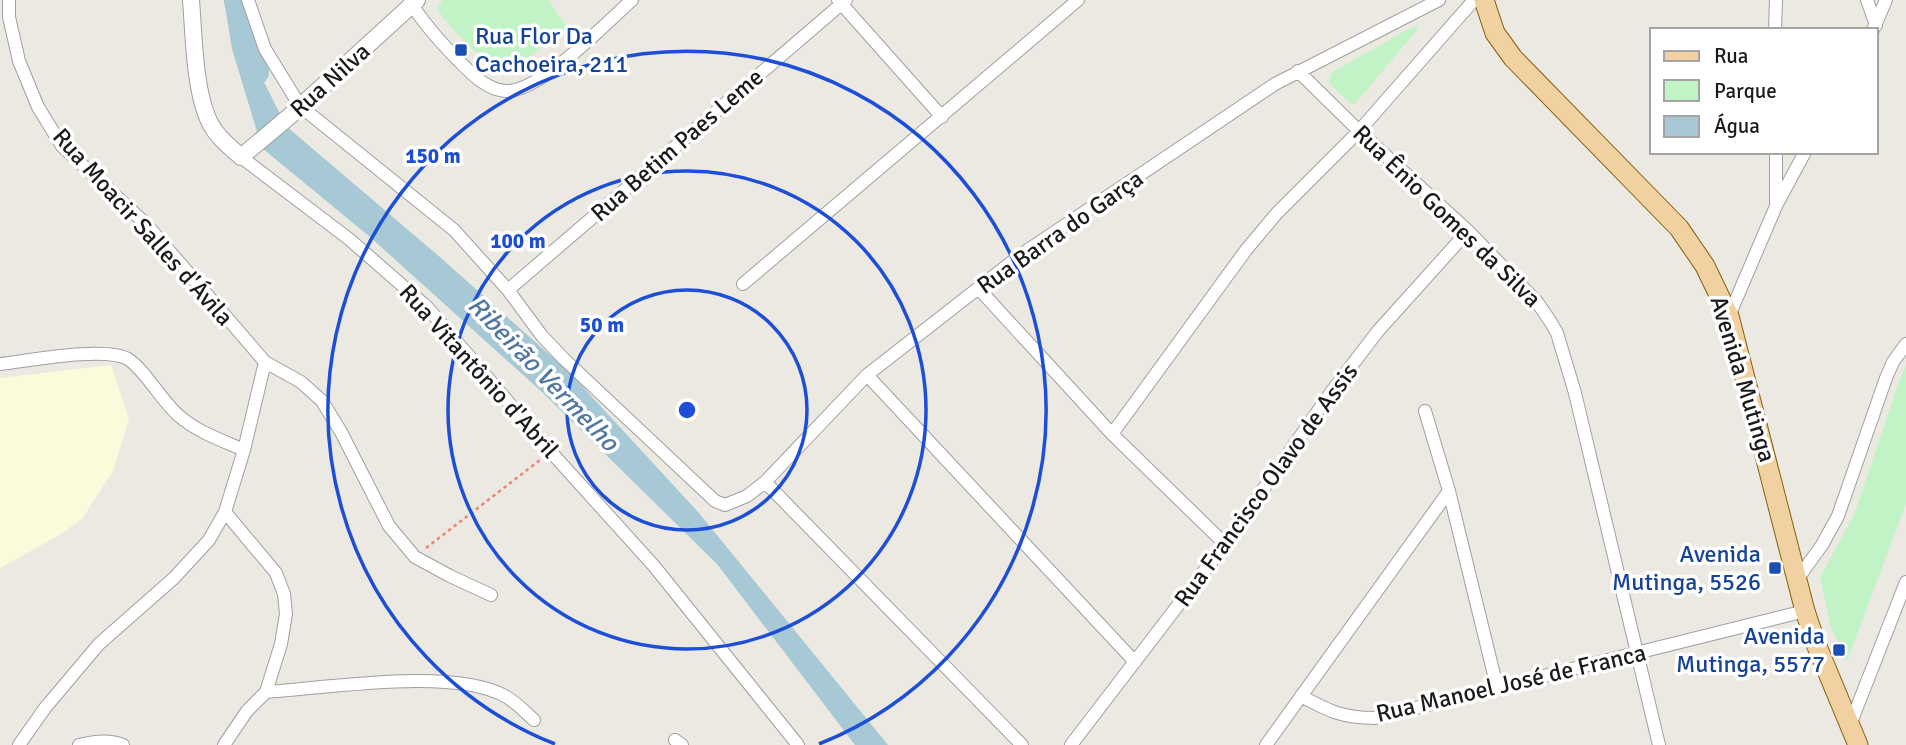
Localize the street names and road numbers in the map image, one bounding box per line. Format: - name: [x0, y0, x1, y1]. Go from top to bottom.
- street label: Rua Nilva: [284, 36, 376, 124]
- street label: Rua Betim Paes Leme: [585, 62, 769, 228]
- street label: Rua Ênio Gomes da Silva: [1347, 118, 1547, 314]
- street label: Rua Moacir Salles d'Ávila: [46, 122, 240, 332]
- street label: Rua Barra do Garça: [971, 163, 1149, 301]
- street label: Rua Vitantônio d'Abril: [393, 278, 565, 464]
- street label: Avenida Mutinga: [1703, 292, 1783, 466]
- street label: Rua Francisco Olavo de Assis: [1168, 357, 1364, 613]
- street label: Rua Manoel José de Franca: [1373, 637, 1649, 729]

